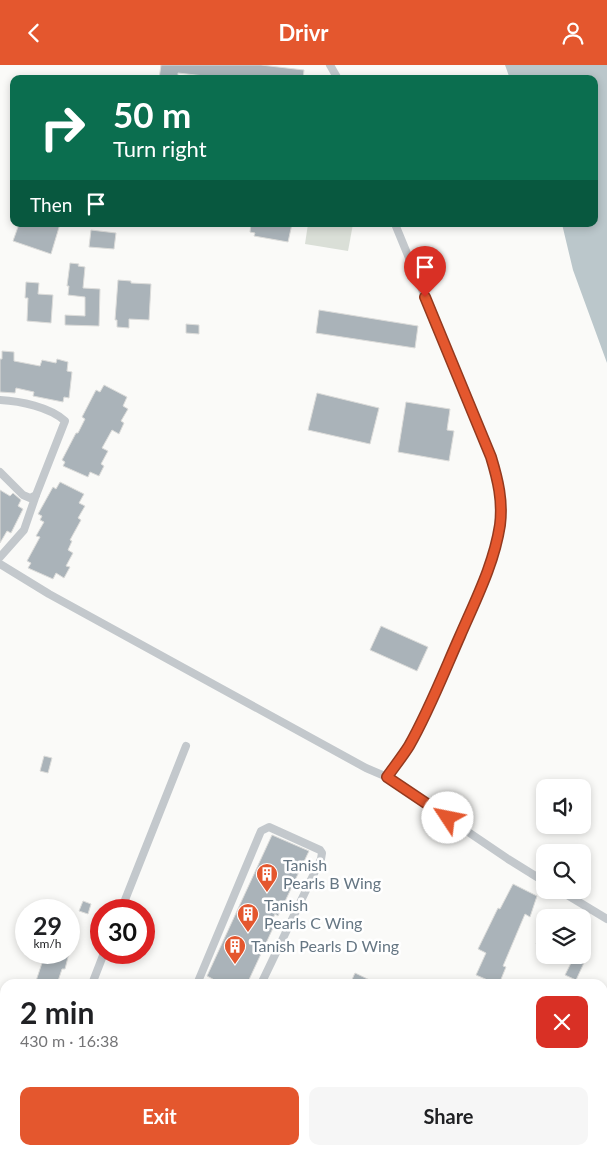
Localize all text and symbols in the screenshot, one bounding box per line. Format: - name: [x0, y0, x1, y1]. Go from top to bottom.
- icon: back: [20, 19, 48, 47]
- text: Drivr: [278, 19, 329, 46]
- icon: person: [559, 19, 587, 47]
- text: 50 m: [113, 93, 191, 135]
- icon: right: [30, 95, 95, 160]
- text: Turn right: [113, 135, 207, 162]
- icon: arrive: [82, 190, 110, 218]
- text: Then: [30, 193, 72, 216]
- pin: [404, 246, 446, 297]
- icon: arrive: [411, 253, 439, 281]
- map controls: [536, 779, 591, 964]
- button: sound: [536, 779, 591, 834]
- position arrow: [421, 791, 473, 843]
- button: search: [536, 844, 591, 899]
- place label: Tanish Pearls B Wing: [283, 855, 381, 892]
- building icon: Tanish Pearls B Wing: [255, 862, 279, 893]
- place label: Tanish Pearls C Wing: [264, 895, 362, 932]
- speed limit sign: 30: [90, 899, 155, 964]
- building icon: Tanish Pearls C Wing: [236, 902, 260, 933]
- button: layers: [536, 909, 591, 964]
- text: 29: [33, 910, 62, 940]
- building icon: Tanish Pearls D Wing: [223, 934, 247, 965]
- text: km/h: [33, 936, 62, 951]
- place label: Tanish Pearls D Wing: [251, 936, 399, 955]
- text: 2 min: [20, 994, 94, 1030]
- button: close: [536, 996, 588, 1048]
- text: 430 m · 16:38: [20, 1031, 119, 1050]
- button: Exit: [20, 1087, 299, 1145]
- button: Share: [309, 1087, 588, 1145]

